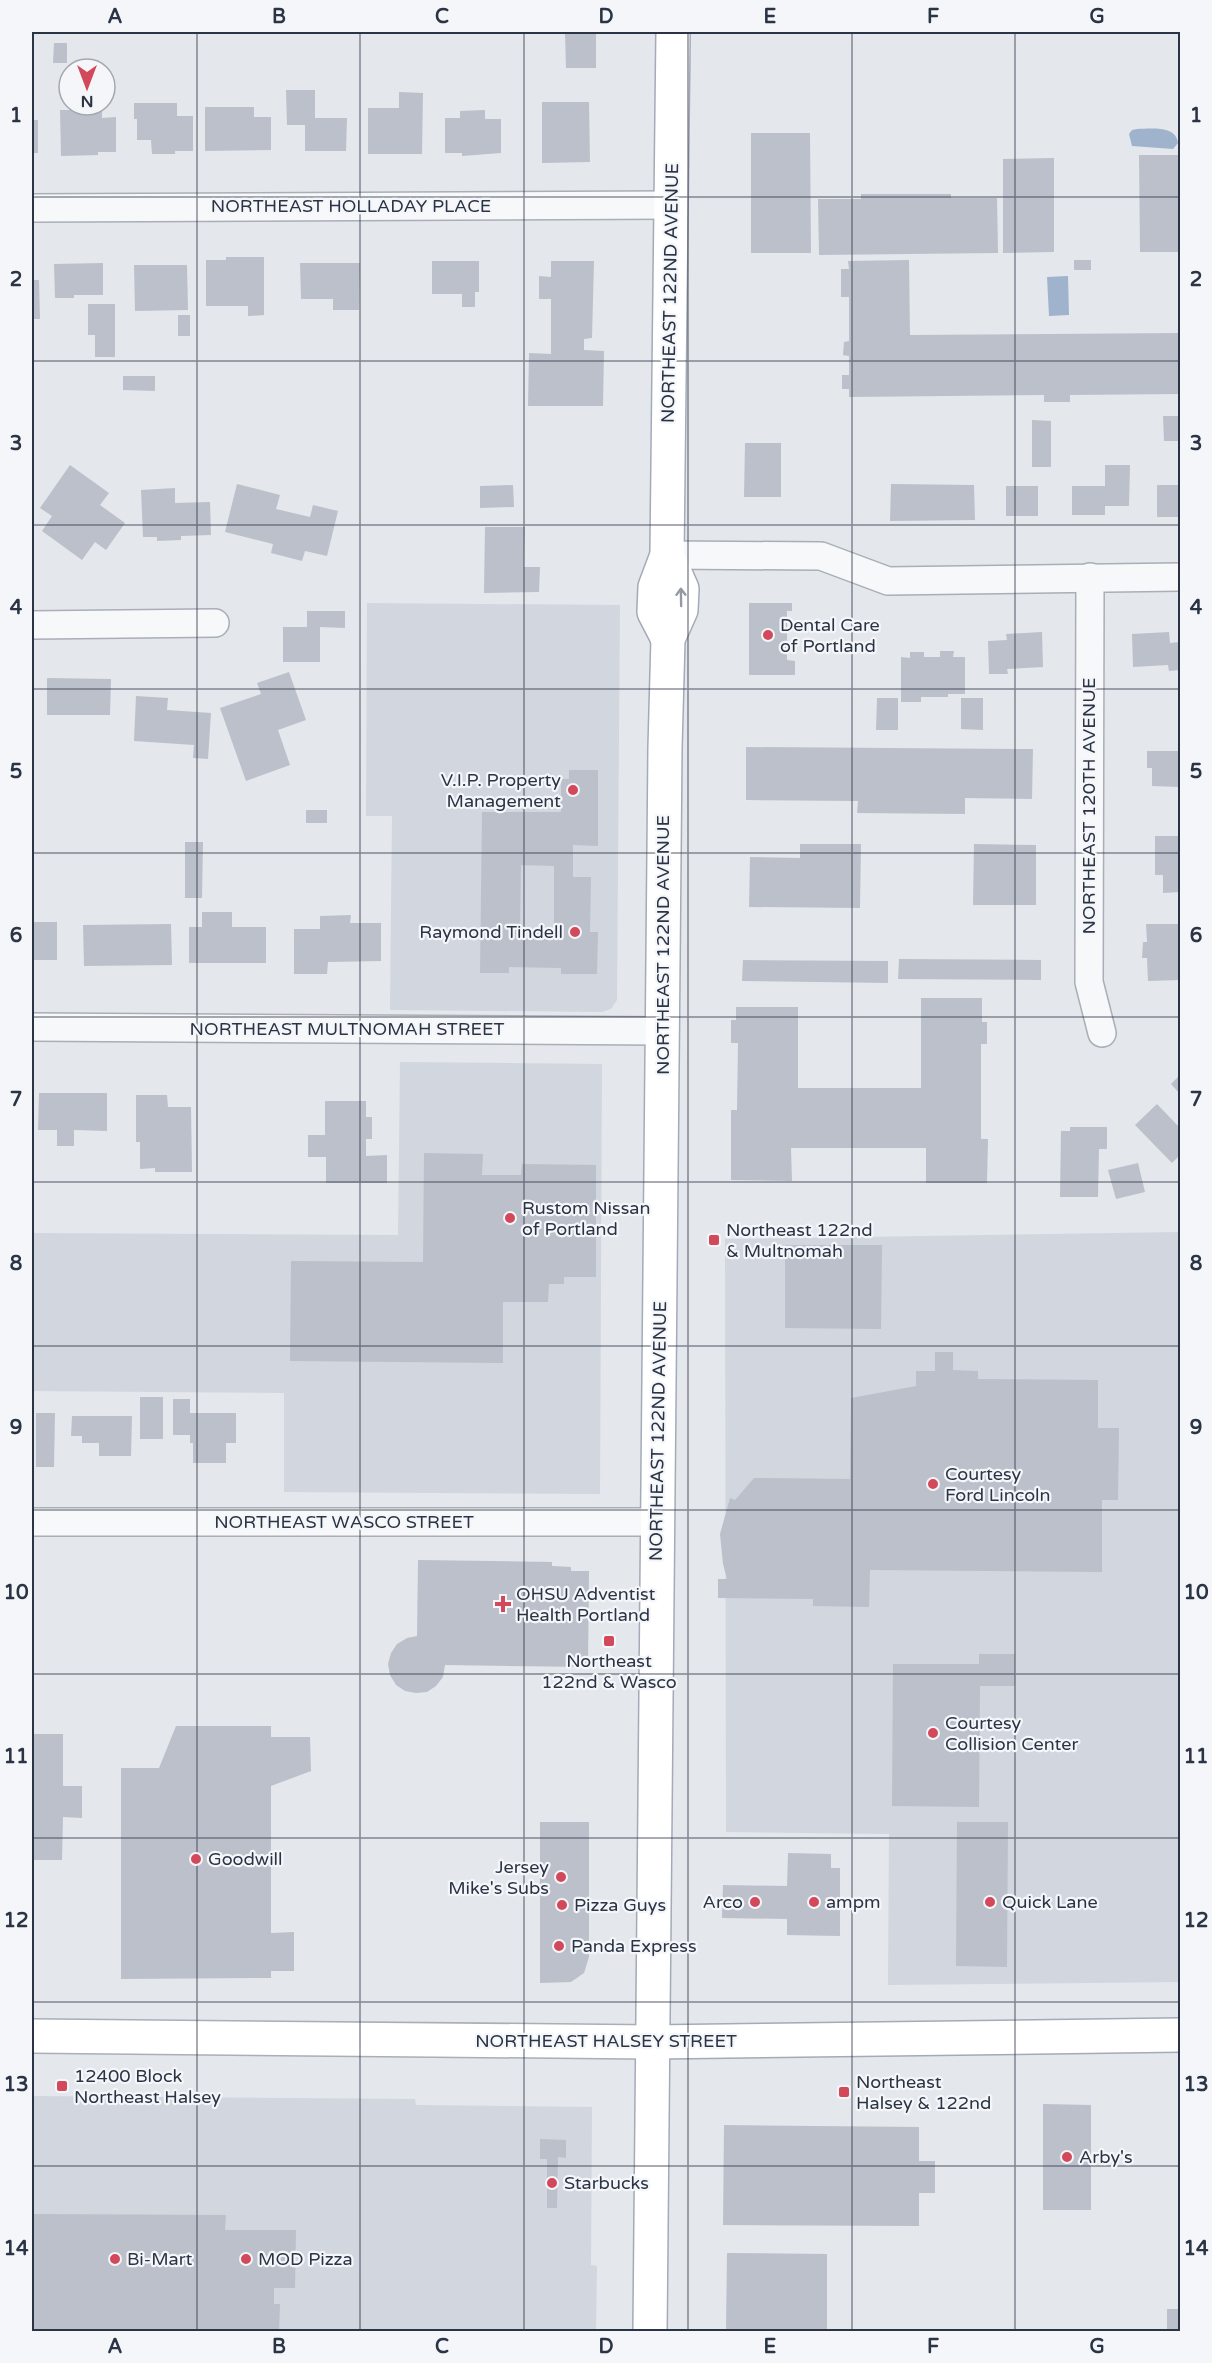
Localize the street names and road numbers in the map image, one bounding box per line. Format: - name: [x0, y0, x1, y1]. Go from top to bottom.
- street label: NORTHEAST 122ND AVENUE: [657, 163, 683, 423]
- street label: NORTHEAST HOLLADAY PLACE: [211, 195, 491, 217]
- street label: NORTHEAST 120TH AVENUE: [1078, 678, 1100, 934]
- street label: NORTHEAST 122ND AVENUE: [652, 815, 674, 1075]
- street label: NORTHEAST MULTNOMAH STREET: [190, 1018, 504, 1040]
- street label: NORTHEAST 122ND AVENUE: [645, 1301, 671, 1561]
- street label: NORTHEAST WASCO STREET: [214, 1511, 474, 1533]
- street label: NORTHEAST HALSEY STREET: [475, 2030, 737, 2052]

